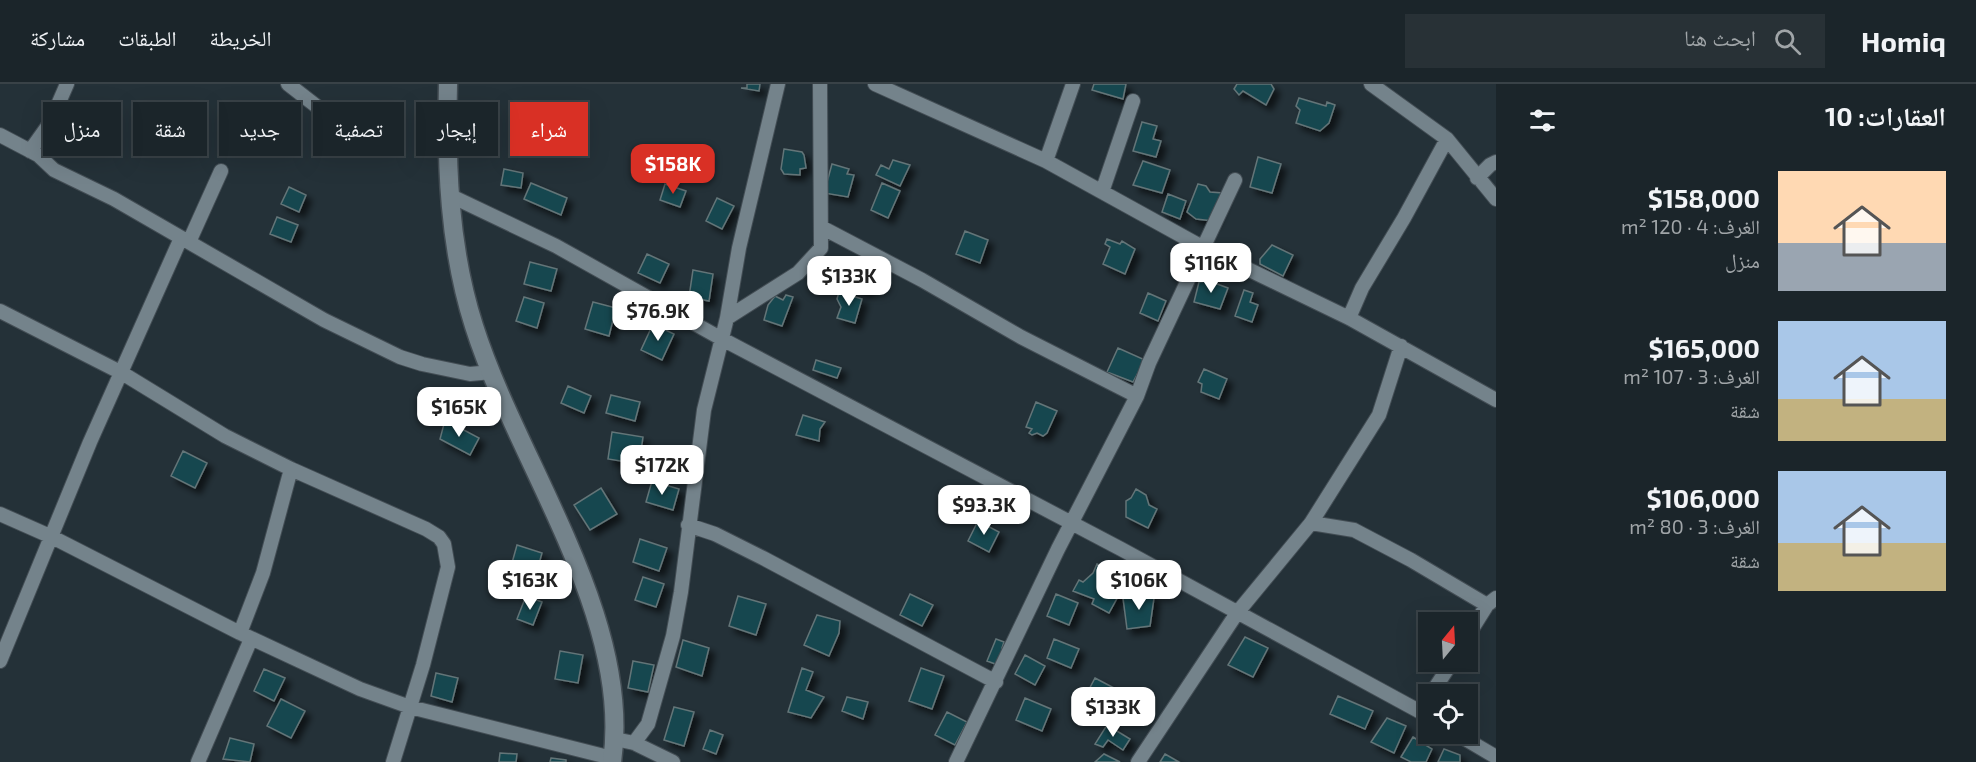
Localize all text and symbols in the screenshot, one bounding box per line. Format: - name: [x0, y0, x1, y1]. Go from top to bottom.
- search box: [1405, 14, 1825, 68]
- text: ابحث هنا: [1684, 24, 1756, 50]
- text: Homiq: [1861, 24, 1946, 58]
- text: مشاركة: [30, 25, 85, 50]
- text: الطبقات: [118, 25, 177, 50]
- text: الخريطة: [210, 25, 271, 50]
- icon: search: [1771, 25, 1804, 58]
- text: العقارات: 10: [1825, 100, 1946, 131]
- chip: منزل: [43, 102, 121, 156]
- chip: شقة: [133, 102, 207, 156]
- chip: جديد: [219, 102, 301, 156]
- chip: تصفية: [313, 102, 404, 156]
- chip: إيجار: [416, 102, 498, 156]
- chip: شراء: [510, 102, 588, 156]
- icon: filters: [1526, 104, 1559, 137]
- pin: $158K: [631, 144, 715, 195]
- text: $158K: [645, 151, 701, 175]
- text: $158,000: [1648, 182, 1760, 213]
- icon: home: [1826, 195, 1898, 267]
- text: الغرف: 4 · 120 m²: [1621, 214, 1760, 238]
- pin: $116K: [1169, 243, 1253, 294]
- text: منزل: [1725, 248, 1760, 272]
- text: $116K: [1184, 250, 1238, 274]
- pin: $133K: [807, 256, 891, 307]
- text: $133K: [821, 263, 877, 287]
- pin: $76.9K: [609, 291, 707, 342]
- text: $76.9K: [626, 298, 690, 322]
- text: $165,000: [1648, 332, 1760, 363]
- icon: home: [1826, 345, 1898, 417]
- text: الغرف: 3 · 107 m²: [1623, 364, 1760, 388]
- pin: $165K: [417, 387, 501, 438]
- text: $165K: [431, 394, 487, 418]
- text: شقة: [1730, 398, 1760, 422]
- pin: $172K: [620, 445, 704, 496]
- text: $172K: [634, 452, 690, 476]
- text: $106,000: [1646, 482, 1760, 513]
- pin: $93.3K: [935, 485, 1033, 536]
- text: $93.3K: [952, 492, 1016, 516]
- icon: home: [1826, 495, 1898, 567]
- text: الغرف: 3 · 80 m²: [1629, 514, 1760, 538]
- text: شقة: [1730, 548, 1760, 572]
- pin: $163K: [488, 560, 572, 611]
- pin: $106K: [1097, 560, 1181, 611]
- text: $163K: [502, 567, 558, 591]
- text: $106K: [1110, 567, 1168, 591]
- north arrow: [1418, 612, 1478, 672]
- map controls: [1418, 612, 1478, 744]
- button: locate: [1418, 684, 1478, 744]
- pin: $133K: [1071, 687, 1155, 738]
- text: $133K: [1085, 694, 1141, 718]

